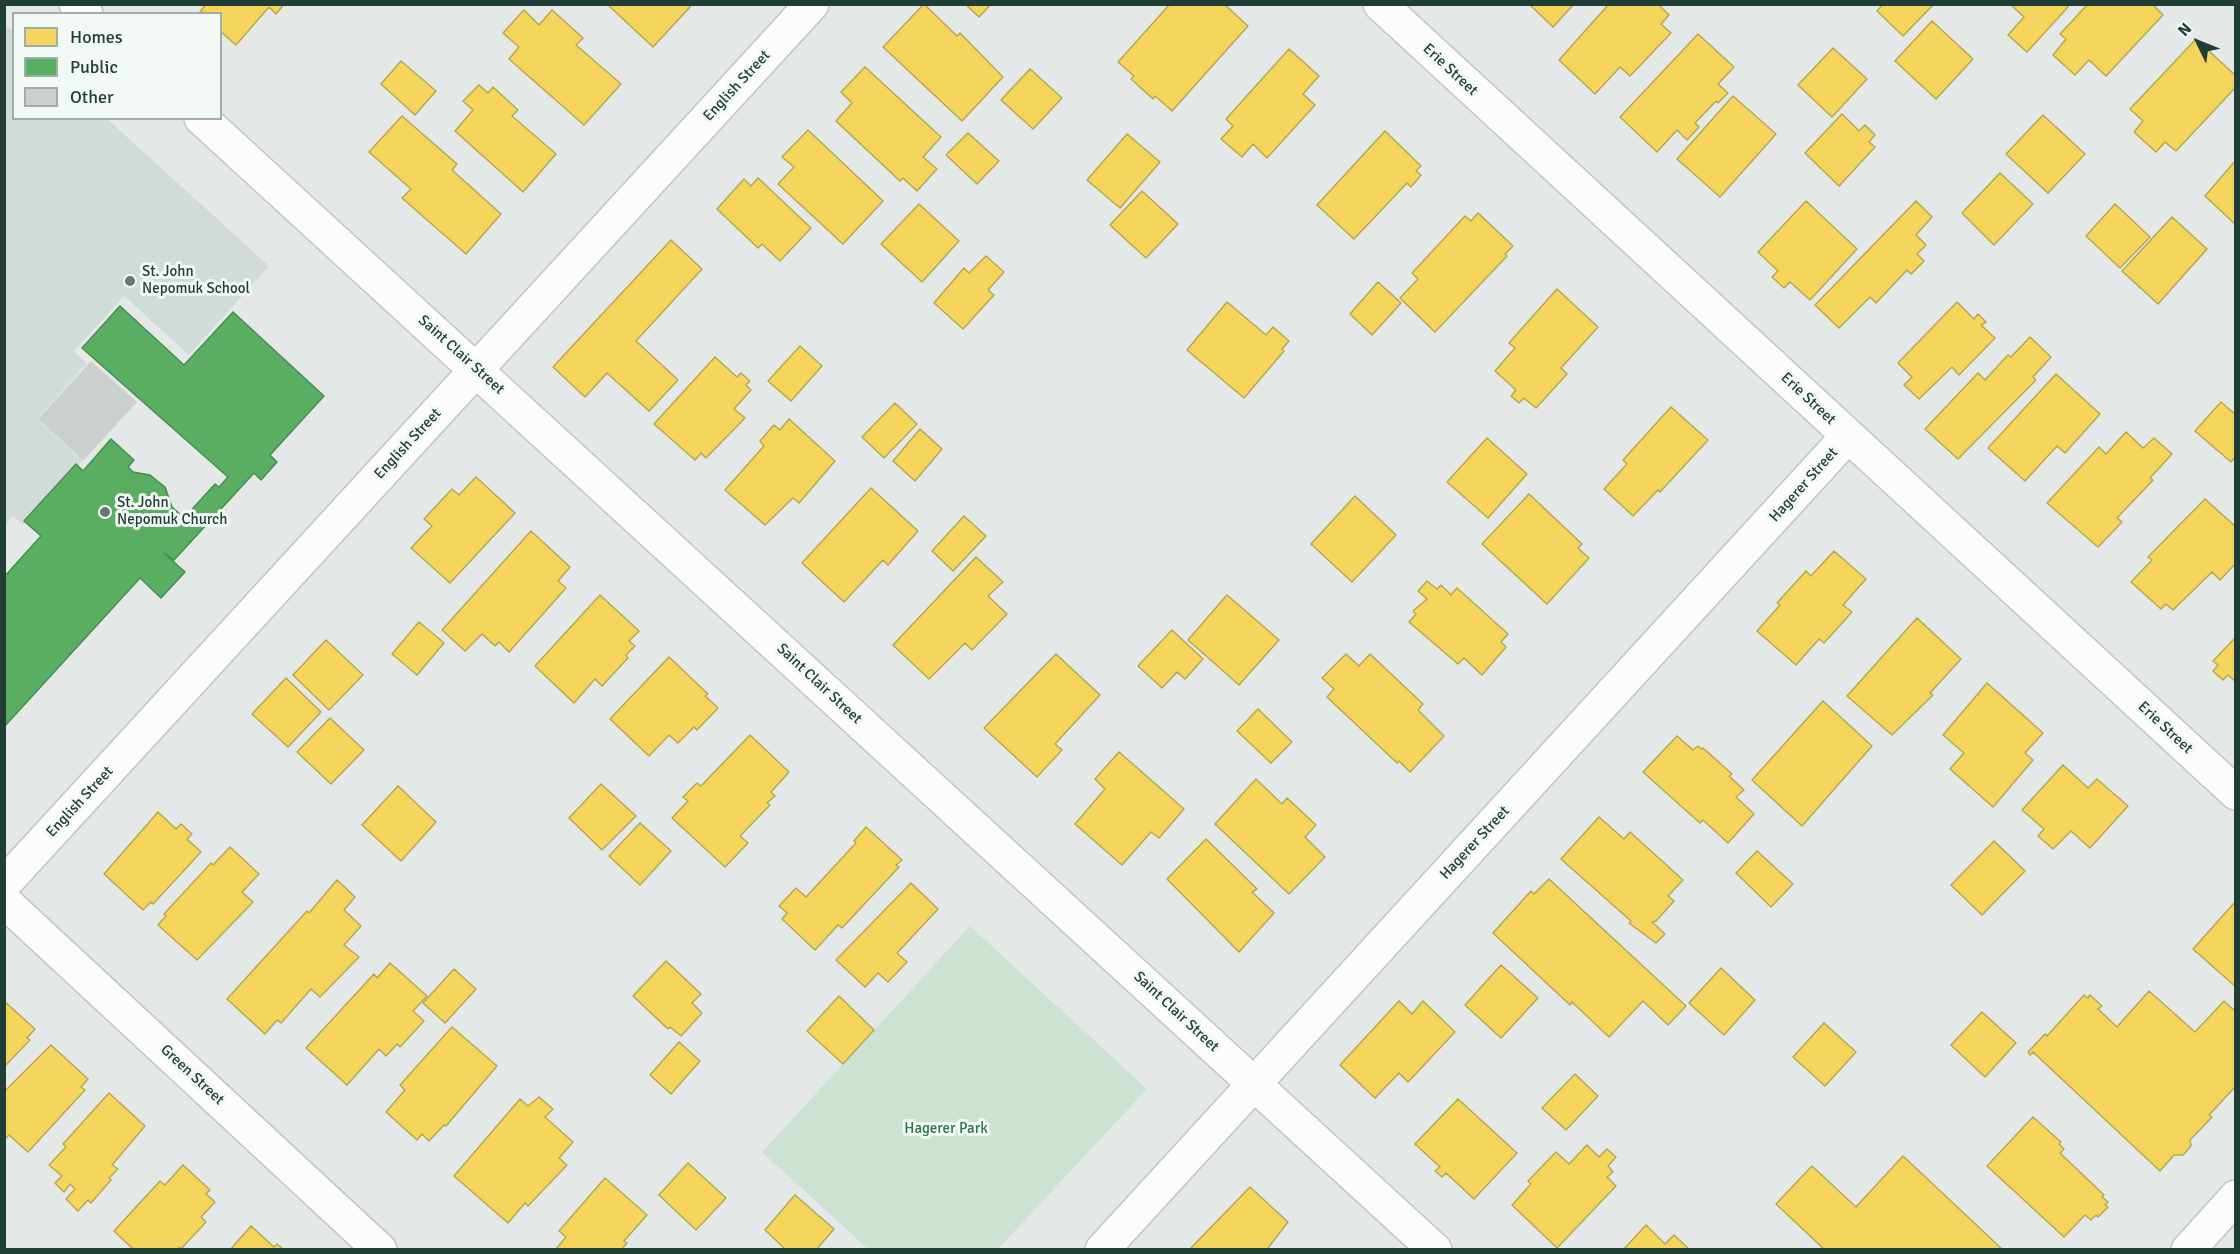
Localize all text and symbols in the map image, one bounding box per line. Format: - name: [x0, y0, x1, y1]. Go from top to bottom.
- legend: [12, 12, 222, 120]
- north arrow: [2168, 12, 2228, 72]
- text: N: [2174, 19, 2196, 41]
- text: Homes: [70, 26, 123, 48]
- street label: Erie Street: [1419, 40, 1481, 100]
- street label: English Street: [700, 47, 774, 125]
- text: Public: [70, 56, 118, 78]
- text: Other: [70, 86, 114, 108]
- place label: St. John Nepomuk School: [142, 263, 250, 298]
- marker: St. John Nepomuk School: [123, 274, 137, 288]
- street label: Saint Clair Street: [414, 312, 508, 398]
- street label: Erie Street: [1777, 369, 1839, 429]
- street label: English Street: [371, 405, 445, 483]
- street label: Hagerer Street: [1766, 444, 1842, 526]
- place label: St. John Nepomuk Church: [117, 494, 227, 529]
- marker: St. John Nepomuk Church: [98, 505, 112, 519]
- street label: Saint Clair Street: [773, 640, 865, 728]
- street label: Erie Street: [2134, 698, 2196, 758]
- street label: English Street: [43, 763, 117, 841]
- street label: Hagerer Street: [1436, 803, 1514, 883]
- street label: Saint Clair Street: [1130, 968, 1222, 1056]
- street label: Green Street: [156, 1041, 228, 1109]
- park label: Hagerer Park: [904, 1120, 988, 1138]

